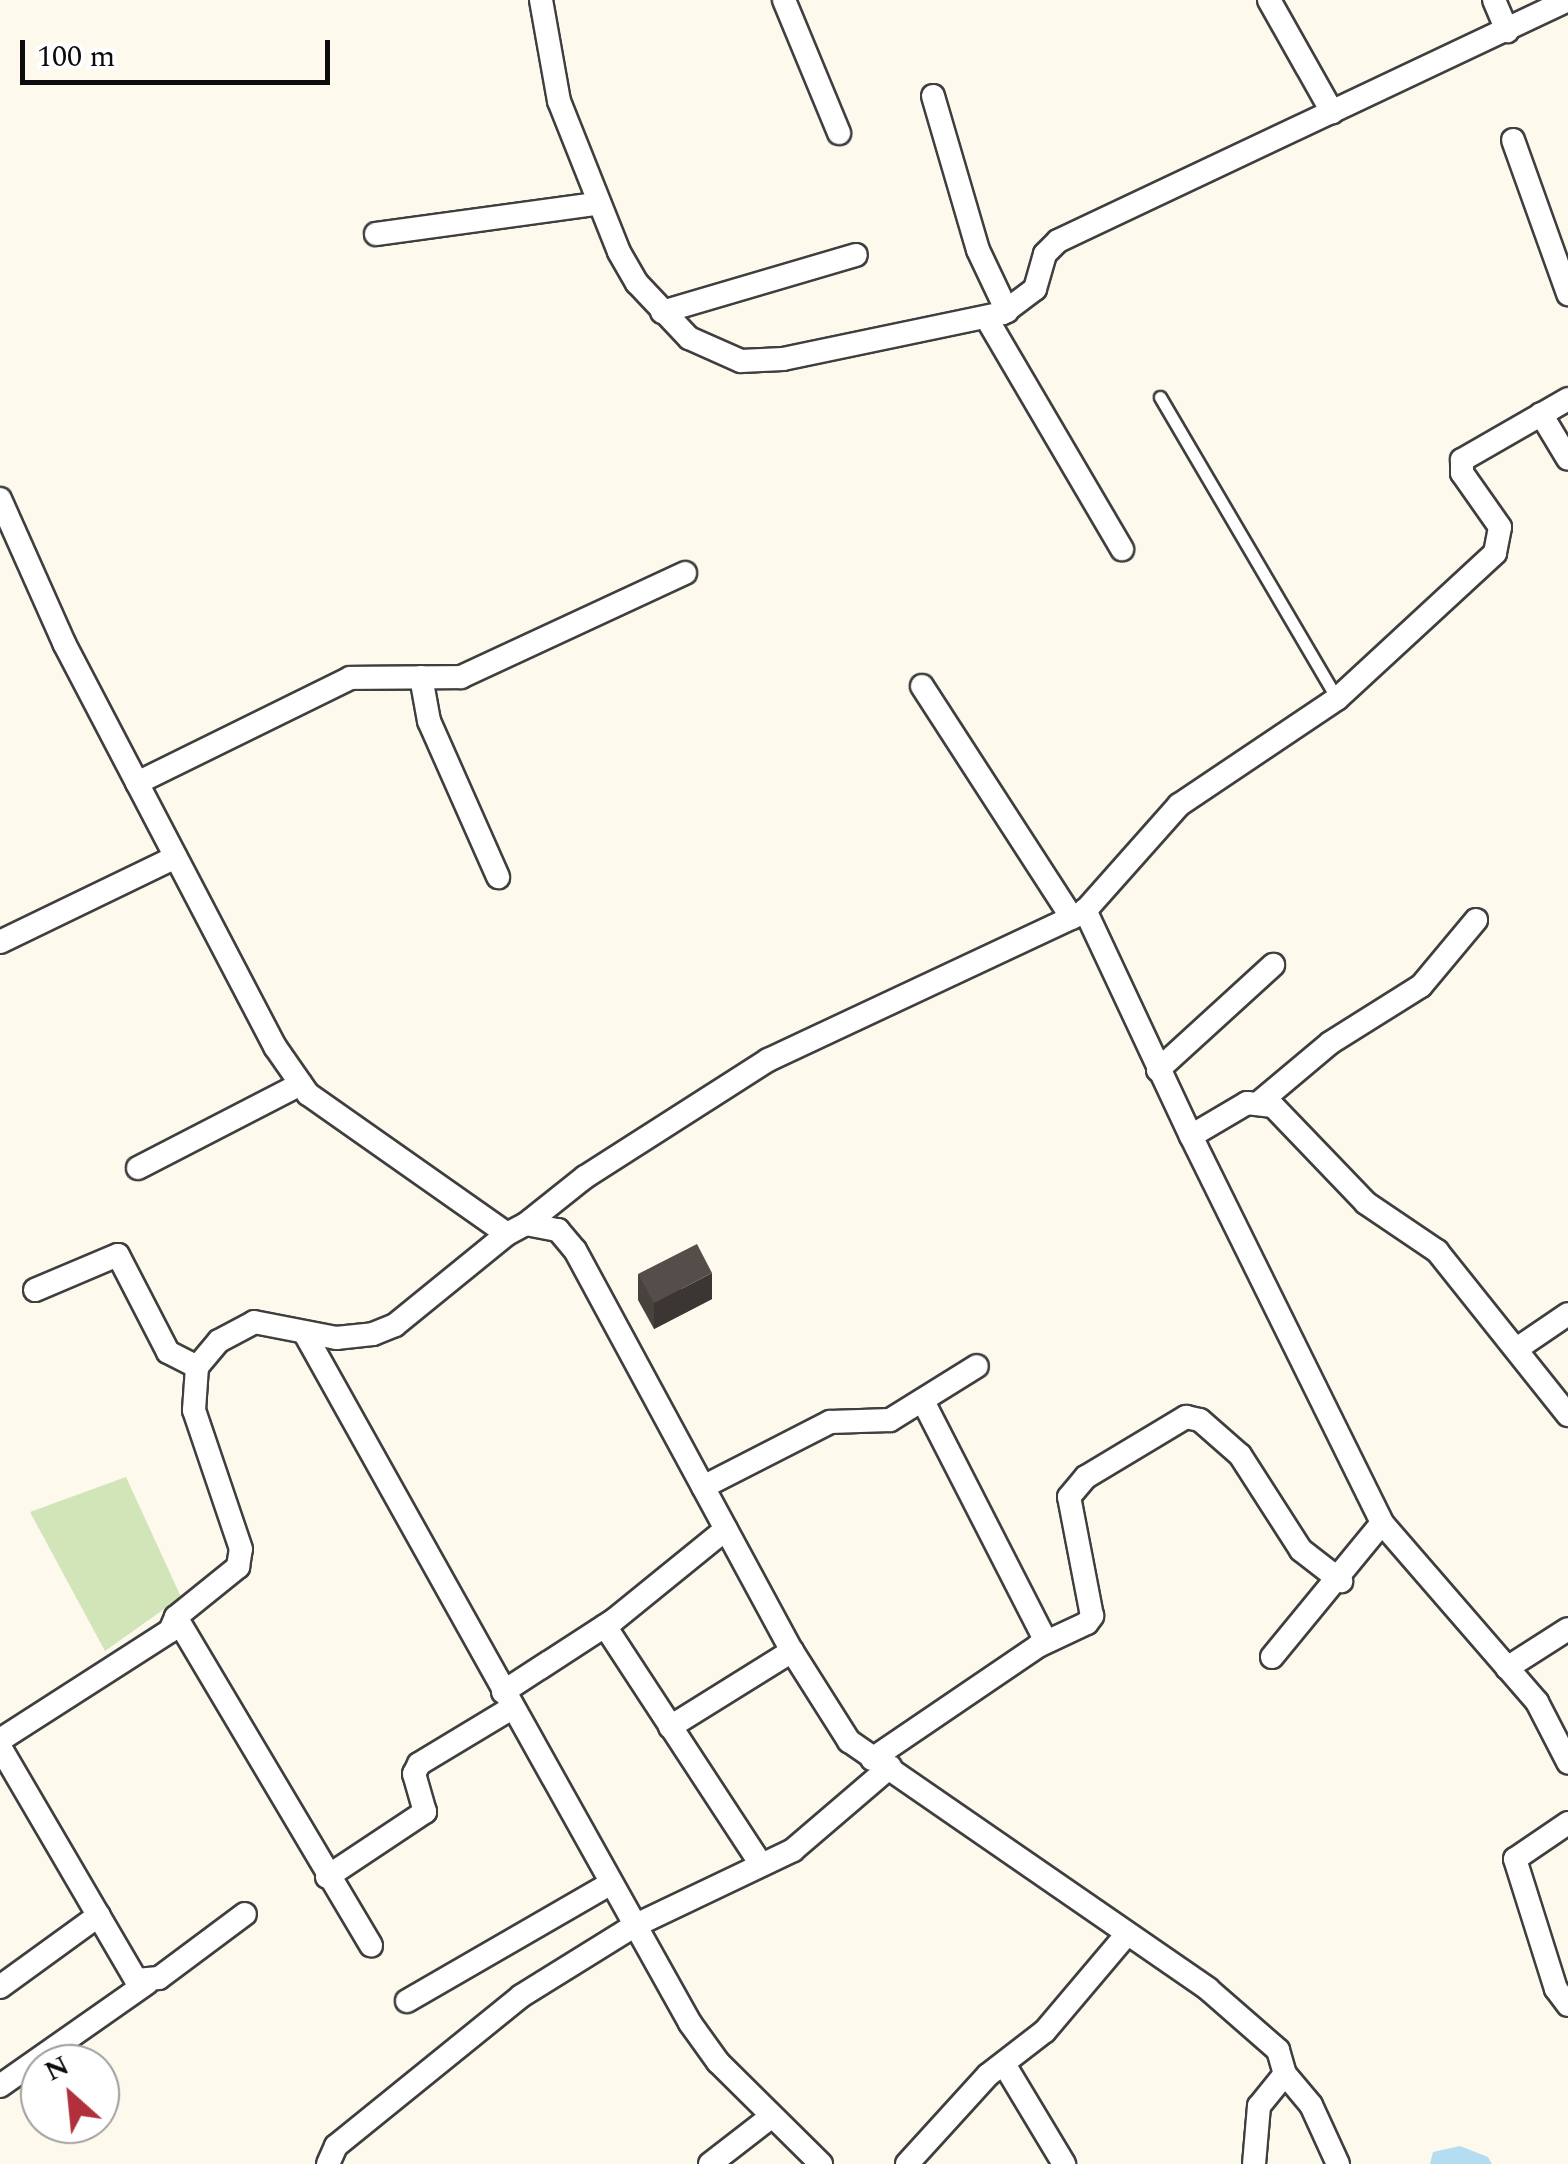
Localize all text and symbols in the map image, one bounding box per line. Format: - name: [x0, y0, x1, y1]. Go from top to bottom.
- scale bar: [25, 20, 335, 82]
- text: 100 m: [37, 34, 115, 80]
- north arrow: [20, 2044, 120, 2144]
- text: N: [37, 2044, 77, 2093]

